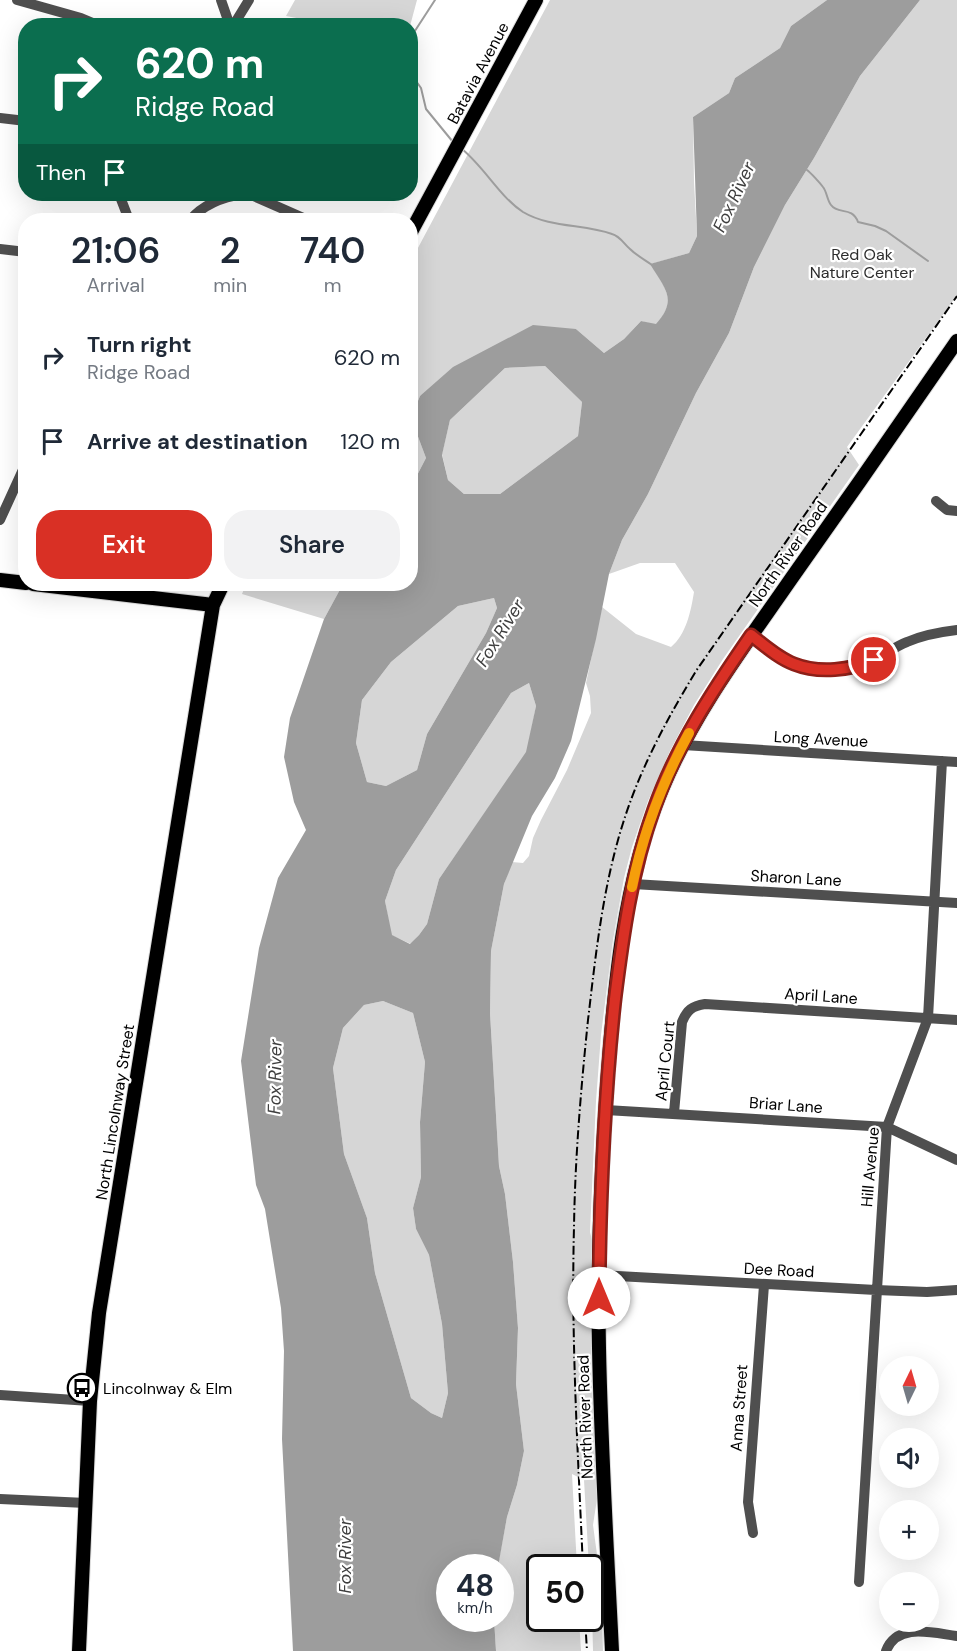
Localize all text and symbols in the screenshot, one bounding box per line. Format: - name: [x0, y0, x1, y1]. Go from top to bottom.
- street label: Batavia Avenue: [442, 18, 514, 128]
- text: 620 m: [135, 36, 264, 91]
- icon: right: [36, 42, 114, 120]
- text: Ridge Road: [135, 89, 274, 124]
- icon: arrive: [98, 156, 131, 189]
- water label: Fox River: [707, 157, 761, 236]
- text: Then: [36, 158, 86, 187]
- text: 21:06: [71, 227, 160, 274]
- text: 2: [220, 227, 241, 274]
- text: 740: [300, 227, 365, 274]
- park label: Red Oak Nature Center: [810, 244, 914, 283]
- text: Arrival: [86, 272, 145, 298]
- text: min: [213, 272, 247, 298]
- text: m: [324, 272, 342, 298]
- text: Turn right: [87, 330, 192, 359]
- icon: right: [36, 341, 69, 374]
- text: 620 m: [334, 343, 400, 372]
- text: Ridge Road: [87, 359, 190, 385]
- icon: arrive: [36, 425, 69, 458]
- text: Arrive at destination: [87, 427, 308, 456]
- text: 120 m: [340, 427, 400, 456]
- street label: North River Road: [744, 497, 832, 611]
- button: Exit: [36, 510, 212, 579]
- button: Share: [224, 510, 400, 579]
- water label: Fox River: [470, 594, 531, 671]
- pin: [848, 634, 899, 685]
- icon: arrive: [857, 643, 890, 676]
- street label: Long Avenue: [773, 726, 869, 752]
- street label: Sharon Lane: [750, 865, 842, 891]
- street label: April Lane: [784, 983, 858, 1009]
- street label: April Court: [650, 1020, 680, 1102]
- street label: North Lincolnway Street: [91, 1022, 139, 1202]
- water label: Fox River: [262, 1038, 288, 1115]
- street label: Briar Lane: [749, 1092, 823, 1118]
- street label: Hill Avenue: [856, 1126, 884, 1208]
- street label: Dee Road: [743, 1258, 815, 1282]
- position arrow: [567, 1266, 631, 1330]
- street label: North River Road: [572, 1355, 598, 1479]
- north arrow: [879, 1356, 939, 1416]
- map controls: [879, 1356, 939, 1632]
- street label: Anna Street: [725, 1364, 753, 1452]
- bus stop icon: Lincolnway & Elm: [66, 1372, 98, 1404]
- place label: Lincolnway & Elm: [103, 1378, 232, 1399]
- button: sound: [879, 1428, 939, 1488]
- button: +: [879, 1500, 939, 1560]
- water label: Fox River: [333, 1517, 357, 1593]
- speed limit sign: 50: [526, 1554, 604, 1632]
- text: 48: [456, 1566, 494, 1605]
- button: −: [879, 1572, 939, 1632]
- text: km/h: [457, 1598, 493, 1618]

